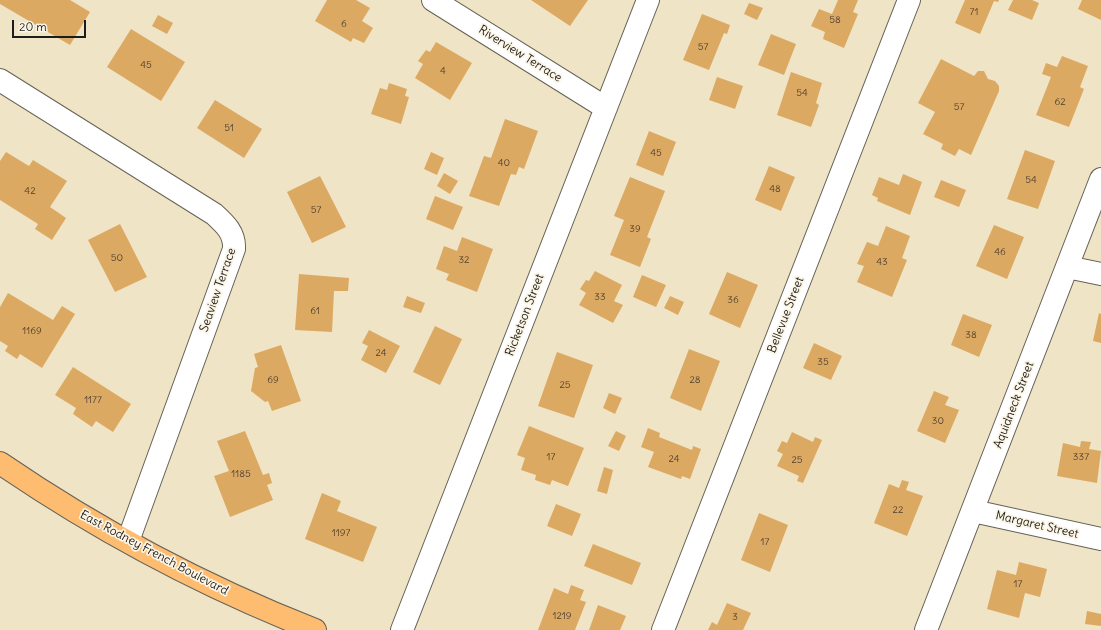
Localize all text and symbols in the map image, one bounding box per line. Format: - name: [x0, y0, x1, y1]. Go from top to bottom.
- house number: 71: [970, 6, 978, 18]
- scale bar: [14, 12, 88, 38]
- house number: 58: [829, 14, 841, 26]
- house number: 6: [341, 18, 347, 30]
- text: 20 m: [19, 19, 47, 34]
- street label: Riverview Terrace: [476, 23, 564, 85]
- house number: 57: [698, 41, 708, 53]
- house number: 45: [140, 59, 152, 71]
- house number: 4: [440, 65, 446, 77]
- house number: 54: [796, 87, 808, 99]
- house number: 62: [1054, 96, 1066, 108]
- house number: 57: [954, 101, 964, 113]
- house number: 51: [224, 122, 234, 134]
- house number: 45: [650, 147, 662, 159]
- house number: 40: [498, 157, 510, 169]
- house number: 54: [1025, 174, 1037, 186]
- house number: 48: [769, 183, 781, 195]
- house number: 42: [24, 185, 36, 197]
- house number: 57: [311, 204, 321, 216]
- house number: 39: [629, 223, 641, 235]
- street label: Seaview Terrace: [197, 246, 239, 334]
- house number: 46: [994, 246, 1006, 258]
- house number: 50: [111, 252, 123, 264]
- house number: 32: [458, 254, 470, 266]
- house number: 43: [876, 256, 888, 268]
- street label: Ricketson Street: [503, 272, 547, 358]
- street label: Bellevue Street: [765, 275, 807, 355]
- house number: 33: [594, 291, 606, 303]
- house number: 36: [727, 294, 739, 306]
- house number: 61: [310, 305, 320, 317]
- house number: 1169: [22, 325, 42, 337]
- house number: 38: [965, 329, 977, 341]
- house number: 24: [375, 347, 387, 359]
- house number: 35: [817, 356, 829, 368]
- street label: Aquidneck Street: [991, 360, 1037, 450]
- house number: 69: [267, 374, 279, 386]
- house number: 28: [689, 374, 701, 386]
- house number: 25: [559, 379, 571, 391]
- house number: 1177: [84, 394, 102, 406]
- house number: 30: [932, 415, 944, 427]
- house number: 17: [547, 451, 555, 463]
- house number: 337: [1073, 451, 1089, 463]
- house number: 24: [668, 453, 680, 465]
- house number: 25: [791, 454, 803, 466]
- house number: 1185: [231, 468, 251, 480]
- house number: 22: [893, 504, 903, 516]
- street label: East Rodney French Boulevard: [77, 508, 231, 598]
- street label: Margaret Street: [994, 508, 1080, 542]
- house number: 1197: [332, 527, 350, 539]
- house number: 17: [761, 536, 769, 548]
- house number: 17: [1014, 578, 1022, 590]
- house number: 1219: [552, 610, 572, 622]
- house number: 3: [732, 611, 738, 623]

